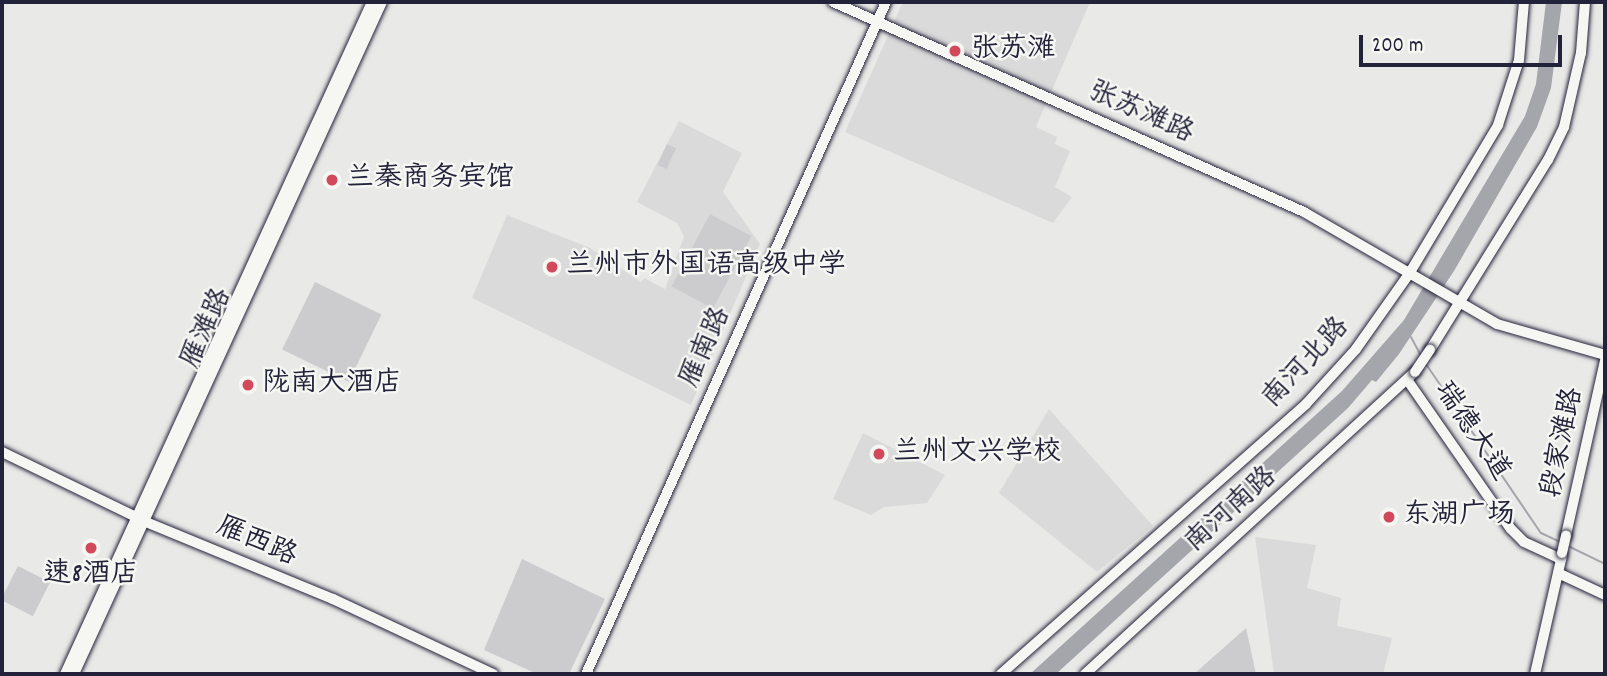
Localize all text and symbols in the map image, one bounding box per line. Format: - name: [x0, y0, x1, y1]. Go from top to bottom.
- scale bar: [1362, 21, 1565, 65]
- text: 200 m: [1372, 32, 1423, 62]
- place label: 张苏滩: [971, 34, 1055, 68]
- marker: 张苏滩: [945, 41, 965, 61]
- street label: 张苏滩路: [1082, 76, 1198, 152]
- place label: 兰秦商务宾馆: [346, 163, 514, 197]
- marker: 兰秦商务宾馆: [324, 172, 340, 188]
- place label: 兰州市外国语高级中学: [566, 250, 846, 284]
- marker: 兰州市外国语高级中学: [544, 259, 560, 275]
- street label: 雁滩路: [176, 284, 240, 374]
- street label: 雁南路: [675, 303, 739, 393]
- street label: 南河北路: [1257, 312, 1357, 416]
- place label: 陇南大酒店: [262, 368, 402, 402]
- street label: 瑞德大道: [1426, 376, 1516, 488]
- marker: 陇南大酒店: [240, 377, 256, 393]
- street label: 段家滩路: [1536, 385, 1592, 501]
- place label: 兰州文兴学校: [893, 437, 1061, 471]
- marker: 兰州文兴学校: [871, 446, 887, 462]
- street label: 南河南路: [1179, 461, 1285, 561]
- place label: 东湖广场: [1403, 500, 1515, 534]
- marker: 东湖广场: [1381, 509, 1397, 525]
- street label: 雁西路: [211, 511, 301, 575]
- marker: 速8酒店: [83, 540, 99, 556]
- place label: 速8酒店: [43, 559, 139, 593]

